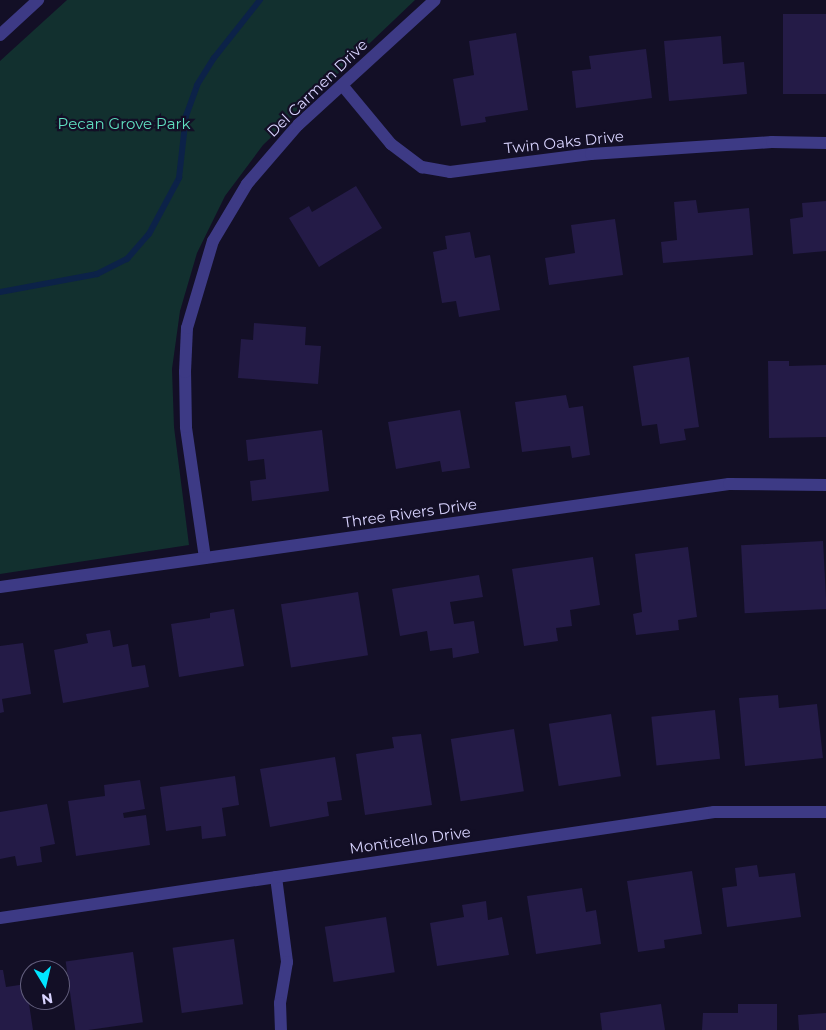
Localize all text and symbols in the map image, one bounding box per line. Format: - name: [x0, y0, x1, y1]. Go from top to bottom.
- street label: Del Carmen Drive: [263, 35, 371, 141]
- park label: Pecan Grove Park: [58, 115, 190, 133]
- street label: Twin Oaks Drive: [503, 127, 625, 157]
- street label: Three Rivers Drive: [342, 495, 478, 531]
- street label: Monticello Drive: [348, 823, 472, 857]
- north arrow: [20, 960, 70, 1010]
- text: N: [40, 989, 54, 1009]

